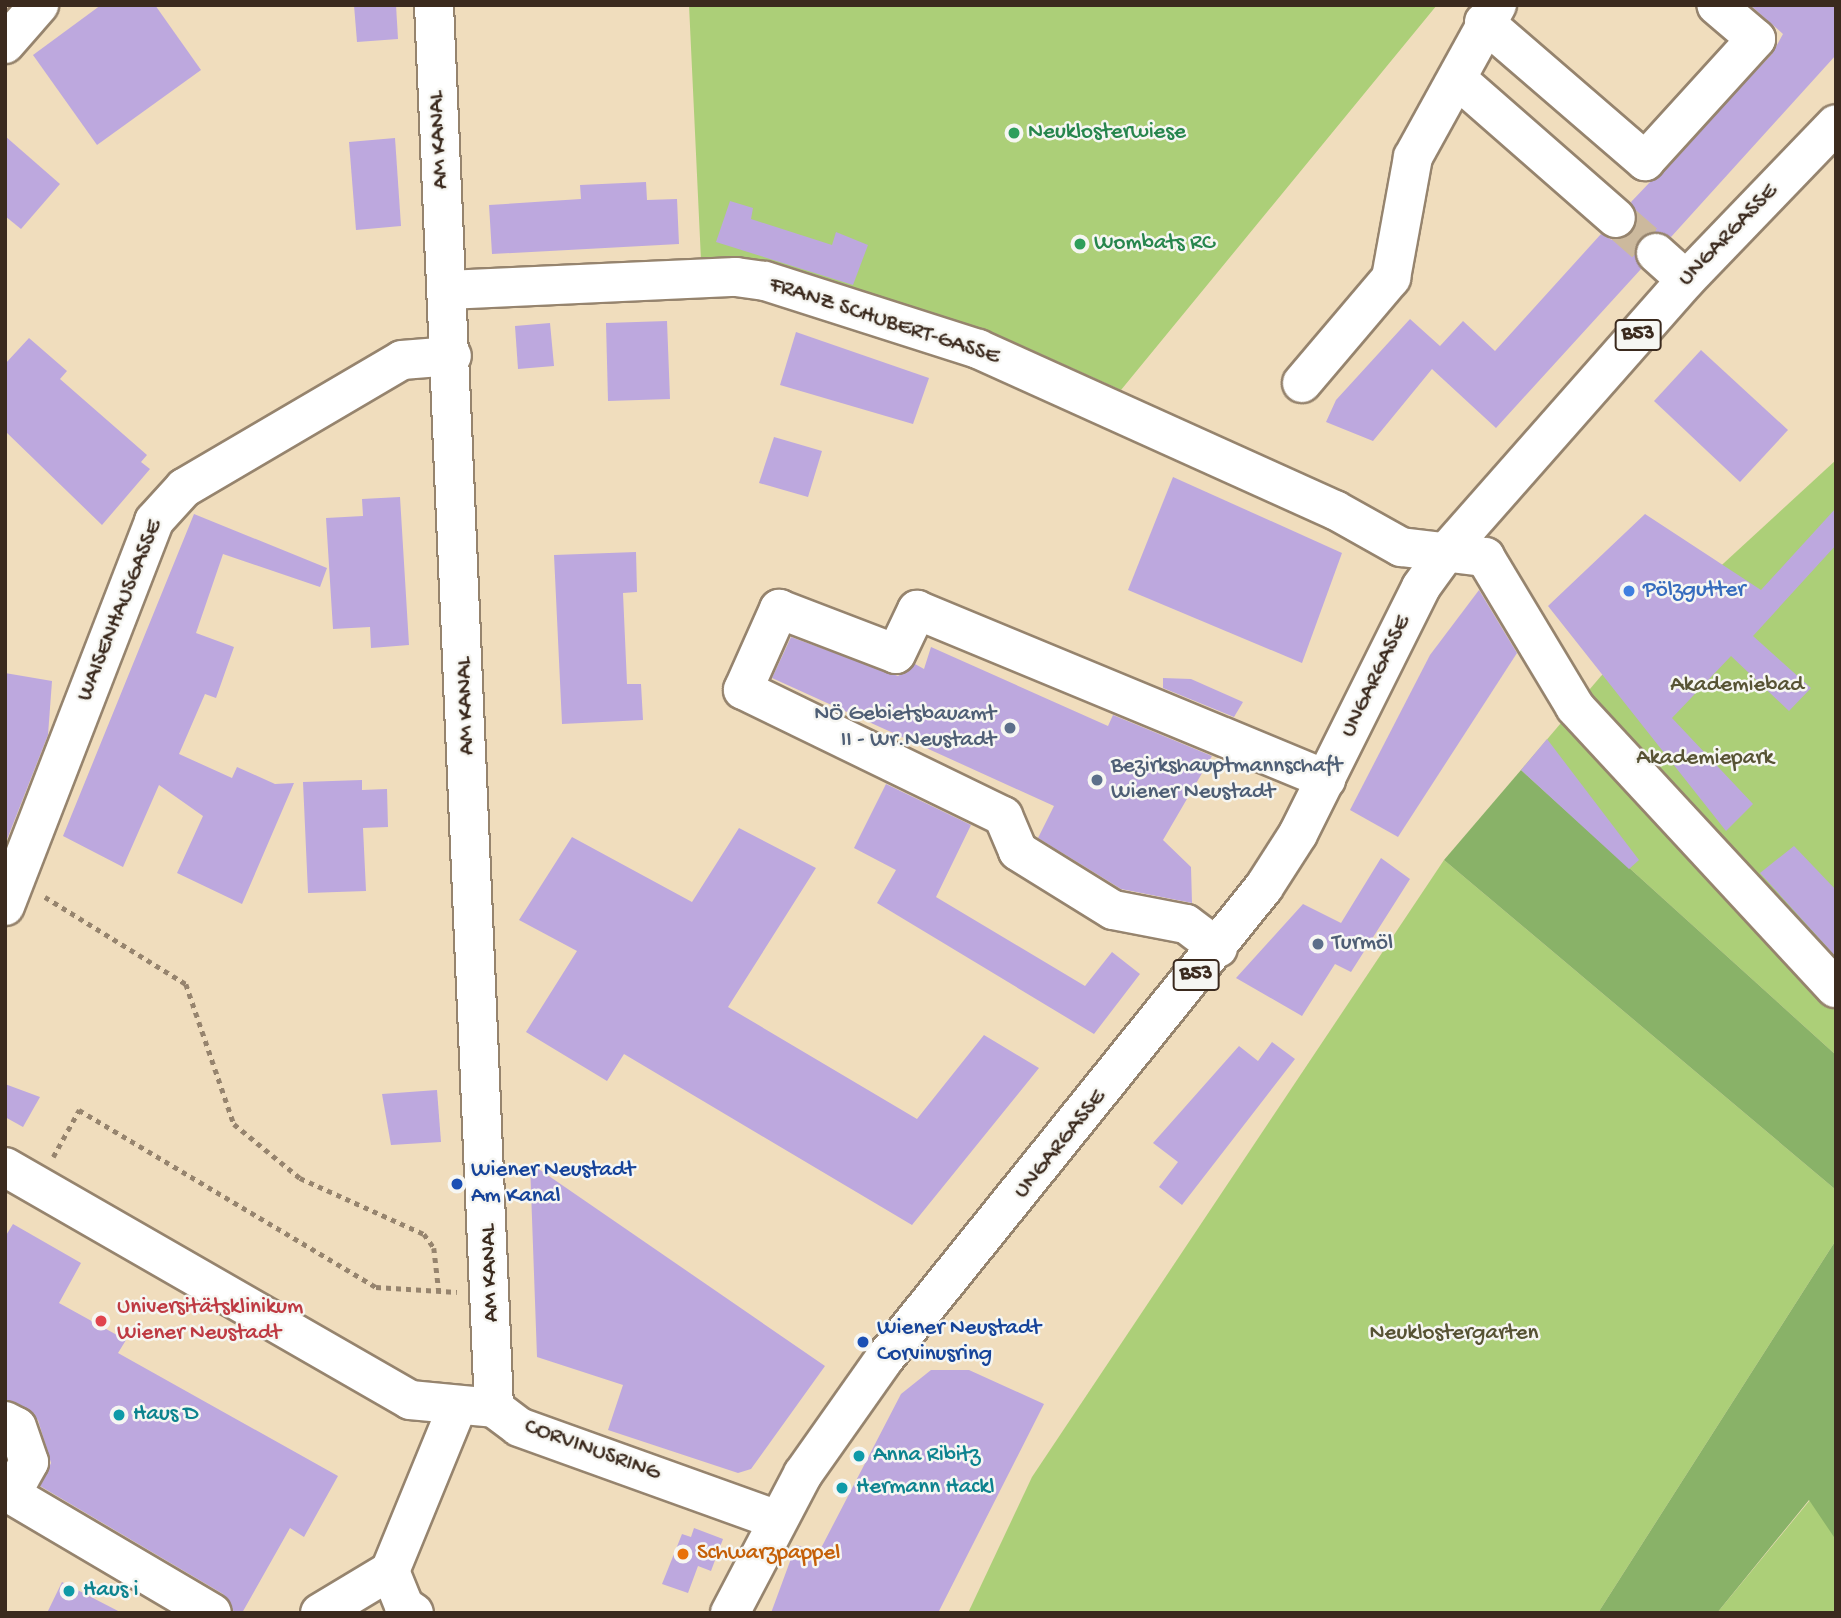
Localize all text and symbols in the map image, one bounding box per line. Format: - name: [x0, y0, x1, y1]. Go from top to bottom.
- street label: AM KANAL: [424, 90, 456, 190]
- place label: Neuklosterwiese: [1028, 119, 1186, 147]
- marker: Neuklosterwiese: [1006, 125, 1022, 141]
- street label: UNGARGASSE: [1673, 179, 1785, 293]
- place label: Wombats RC: [1094, 230, 1215, 258]
- marker: Wombats RC: [1072, 236, 1088, 252]
- street label: FRANZ SCHUBERT-GASSE: [765, 272, 1003, 372]
- road number: B53: [1614, 318, 1662, 352]
- street label: WAISENHAUSGASSE: [72, 516, 170, 706]
- place label: Pölzgutter: [1643, 577, 1746, 605]
- marker: Pölzgutter: [1621, 583, 1637, 599]
- street label: UNGARGASSE: [1336, 612, 1418, 742]
- street label: AM KANAL: [451, 656, 483, 756]
- park label: Akademiebad: [1670, 672, 1804, 700]
- place label: NÖ Gebietsbauamt II - Wr.Neustadt: [814, 701, 996, 755]
- marker: NÖ Gebietsbauamt II - Wr.Neustadt: [1002, 720, 1018, 736]
- park label: Akademiepark: [1636, 745, 1774, 773]
- place label: Bezirkshauptmannschaft Wiener Neustadt: [1111, 753, 1342, 807]
- marker: Bezirkshauptmannschaft Wiener Neustadt: [1089, 772, 1105, 788]
- place label: Turmöl: [1332, 930, 1393, 958]
- marker: Turmöl: [1310, 936, 1326, 952]
- road number: B53: [1172, 958, 1220, 992]
- street label: UNGARGASSE: [1009, 1085, 1113, 1205]
- place label: Wiener Neustadt Am Kanal: [471, 1157, 635, 1211]
- marker: Wiener Neustadt Am Kanal: [449, 1176, 465, 1192]
- street label: AM KANAL: [475, 1223, 507, 1323]
- place label: Universitätsklinikum Wiener Neustadt: [117, 1294, 303, 1348]
- marker: Universitätsklinikum Wiener Neustadt: [91, 1311, 111, 1331]
- place label: Wiener Neustadt Corvinusring: [877, 1315, 1041, 1369]
- park label: Neuklostergarten: [1370, 1320, 1538, 1348]
- marker: Wiener Neustadt Corvinusring: [855, 1334, 871, 1350]
- place label: Haus D: [133, 1401, 199, 1429]
- marker: Haus D: [111, 1407, 127, 1423]
- street label: CORVINUSRING: [520, 1414, 664, 1488]
- place label: Anna Ribitz: [873, 1442, 980, 1470]
- marker: Anna Ribitz: [851, 1448, 867, 1464]
- place label: Hermann Hackl: [856, 1474, 995, 1502]
- marker: Hermann Hackl: [834, 1480, 850, 1496]
- place label: Schwarzpappel: [697, 1540, 840, 1568]
- marker: Schwarzpappel: [675, 1546, 691, 1562]
- place label: Haus i: [83, 1577, 139, 1605]
- marker: Haus i: [61, 1583, 77, 1599]

